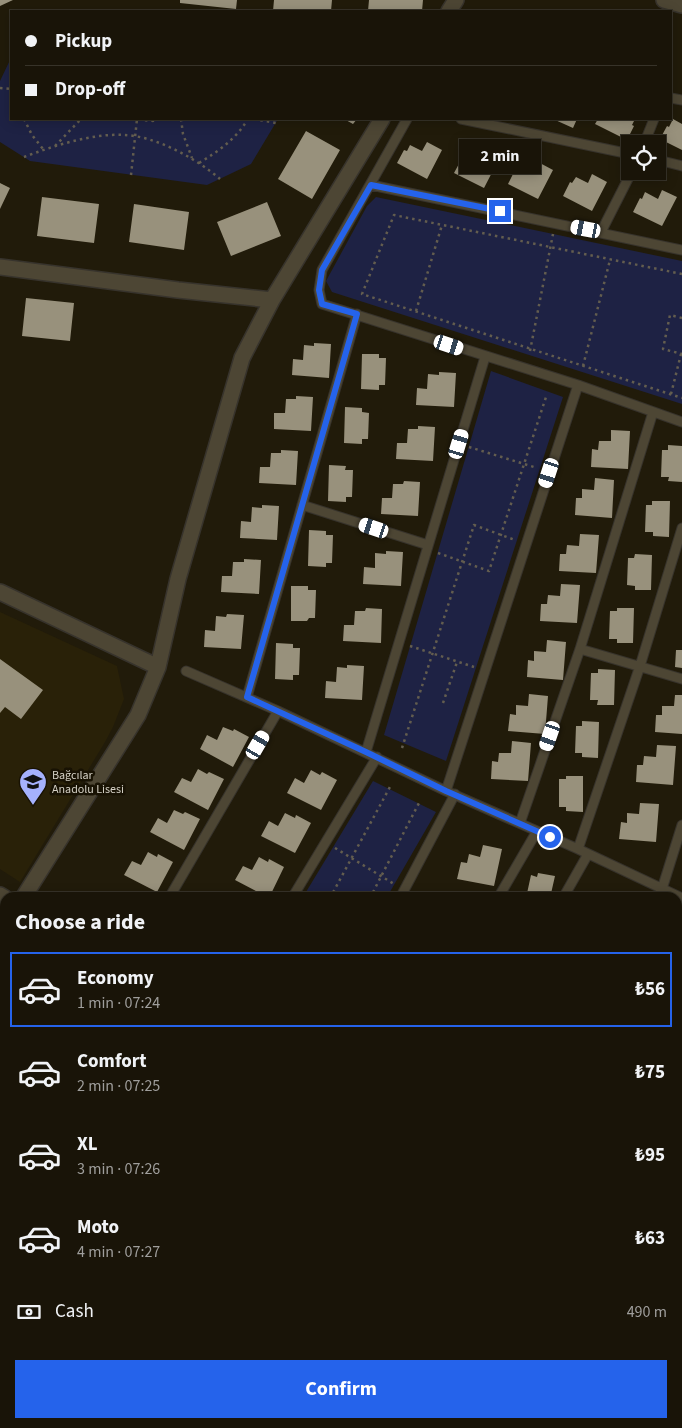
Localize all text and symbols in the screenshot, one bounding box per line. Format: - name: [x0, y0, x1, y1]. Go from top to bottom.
- text: Pickup: [55, 28, 112, 55]
- text: Drop-off: [55, 76, 125, 103]
- map controls: [621, 135, 666, 180]
- button: locate: [621, 135, 666, 180]
- callout: 2 min: [459, 138, 541, 174]
- text: 2 min: [481, 145, 519, 167]
- route end: [489, 200, 511, 222]
- car: [569, 219, 602, 239]
- car: [432, 333, 465, 357]
- car: [447, 427, 470, 461]
- car: [537, 456, 560, 490]
- car: [357, 516, 390, 540]
- car: [538, 719, 561, 753]
- car: [244, 728, 271, 762]
- school or university icon: Bağcılar Anadolu Lisesi: [18, 767, 48, 806]
- place label: Bağcılar Anadolu Lisesi: [52, 767, 124, 798]
- route start: [539, 826, 561, 848]
- text: Choose a ride: [15, 906, 145, 938]
- text: Economy: [77, 965, 154, 992]
- icon: car: [17, 967, 62, 1012]
- text: ₺56: [635, 976, 665, 1003]
- text: 1 min · 07:24: [77, 992, 160, 1014]
- text: Comfort: [77, 1048, 147, 1075]
- icon: car: [17, 1050, 62, 1095]
- text: ₺75: [635, 1059, 665, 1086]
- text: 2 min · 07:25: [77, 1075, 160, 1097]
- text: XL: [77, 1131, 98, 1158]
- icon: car: [17, 1133, 62, 1178]
- text: ₺95: [635, 1142, 665, 1169]
- text: 3 min · 07:26: [77, 1158, 160, 1180]
- text: Moto: [77, 1214, 119, 1241]
- icon: car: [17, 1216, 62, 1261]
- text: ₺63: [635, 1225, 665, 1252]
- text: 4 min · 07:27: [77, 1241, 160, 1263]
- icon: cash: [15, 1298, 43, 1326]
- text: Cash: [55, 1298, 94, 1325]
- text: 490 m: [627, 1301, 667, 1323]
- button: Confirm: [15, 1360, 667, 1418]

